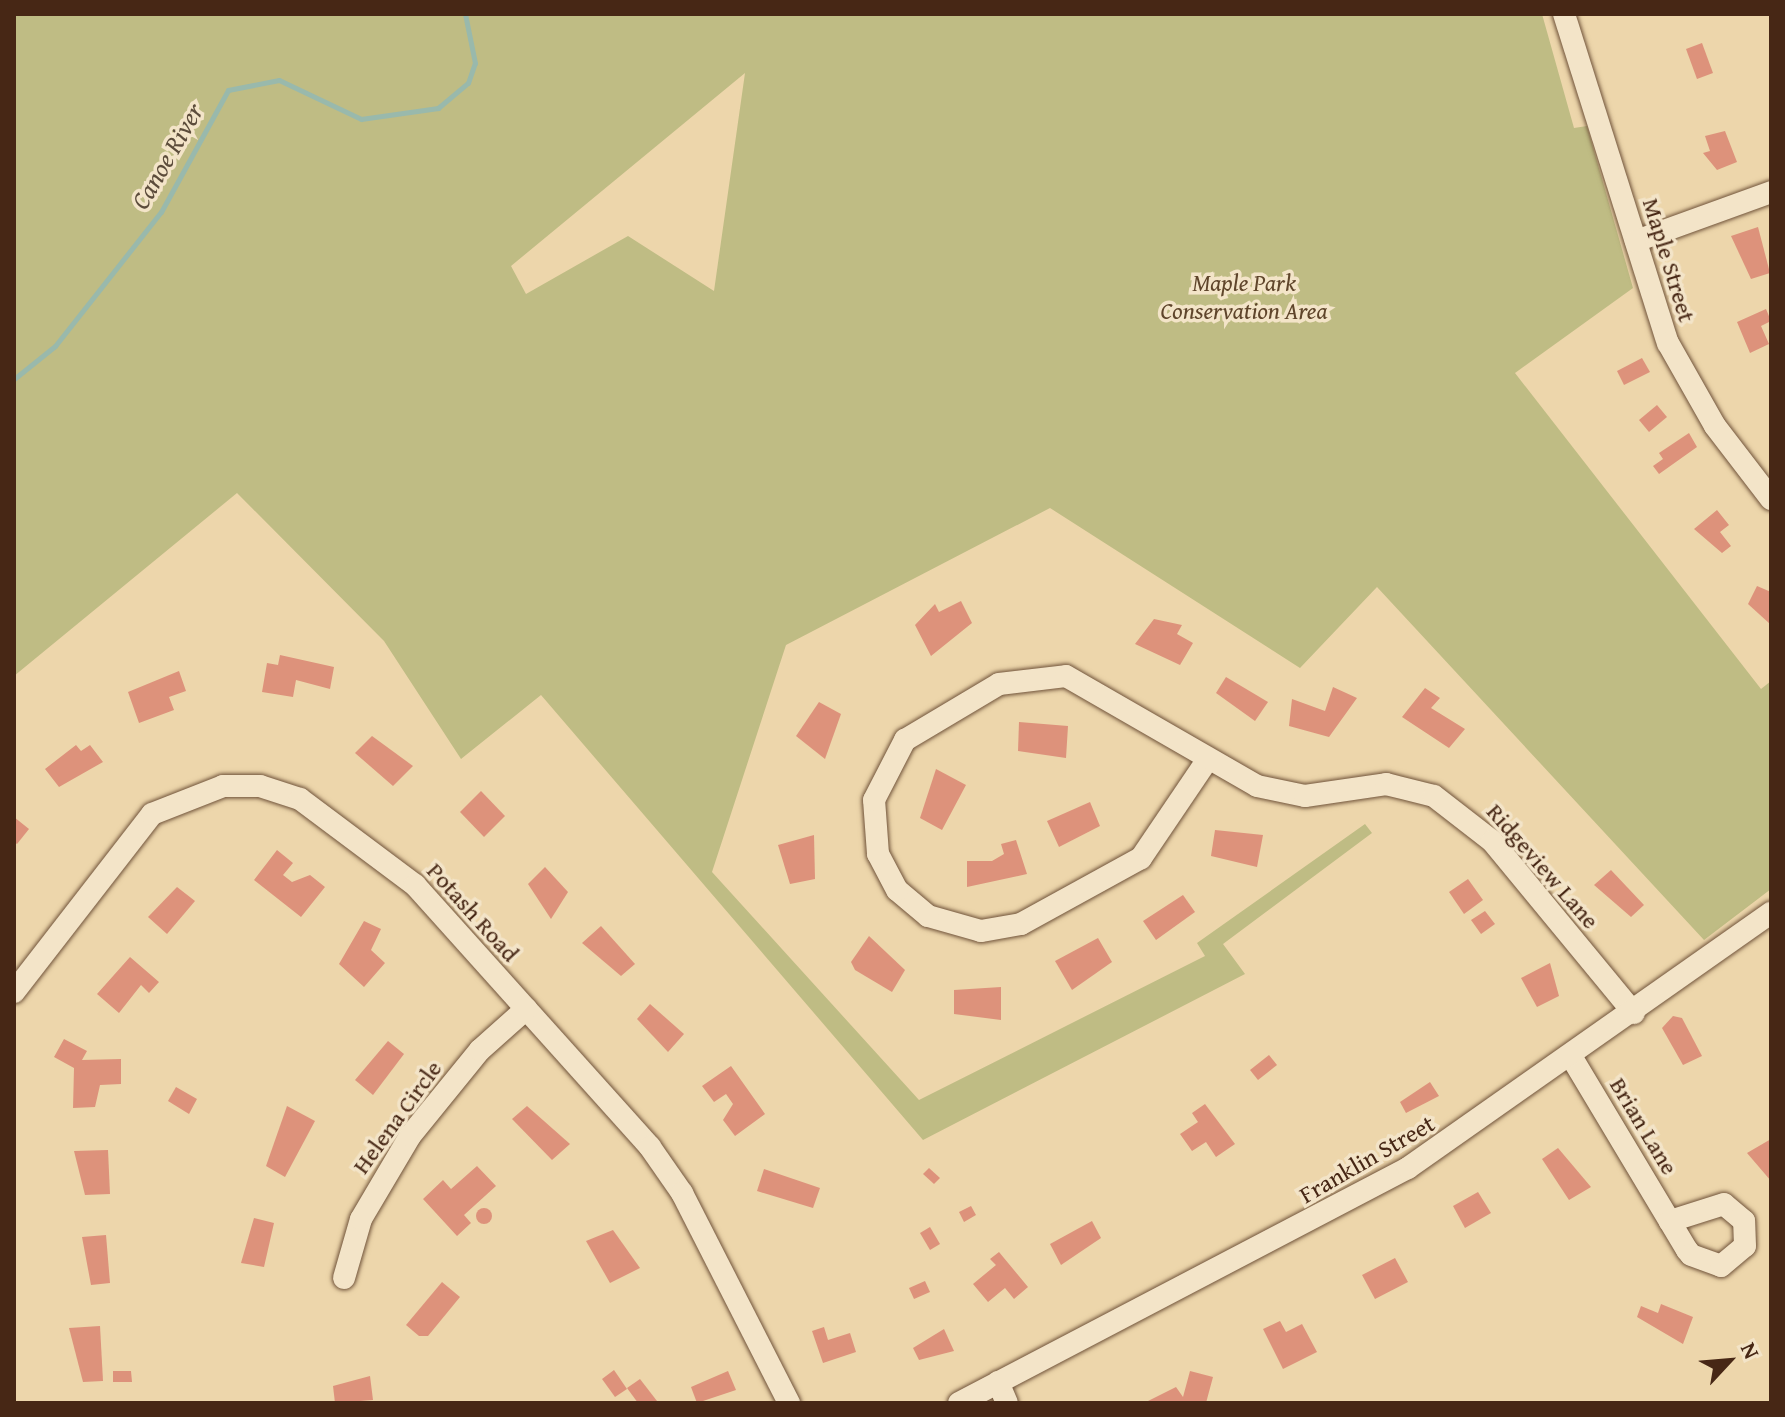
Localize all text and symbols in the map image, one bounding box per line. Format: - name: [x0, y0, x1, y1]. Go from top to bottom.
- water label: Canoe River: [124, 97, 210, 215]
- street label: Maple Street: [1637, 195, 1701, 325]
- park label: Maple Park Conservation Area: [1161, 269, 1327, 325]
- street label: Ridgeview Lane: [1481, 797, 1605, 935]
- street label: Potash Road: [421, 856, 525, 968]
- street label: Helena Circle: [346, 1055, 448, 1179]
- street label: Brian Lane: [1604, 1072, 1684, 1180]
- street label: Franklin Street: [1294, 1109, 1440, 1209]
- north arrow: [1689, 1321, 1769, 1401]
- text: N: [1733, 1337, 1768, 1364]

